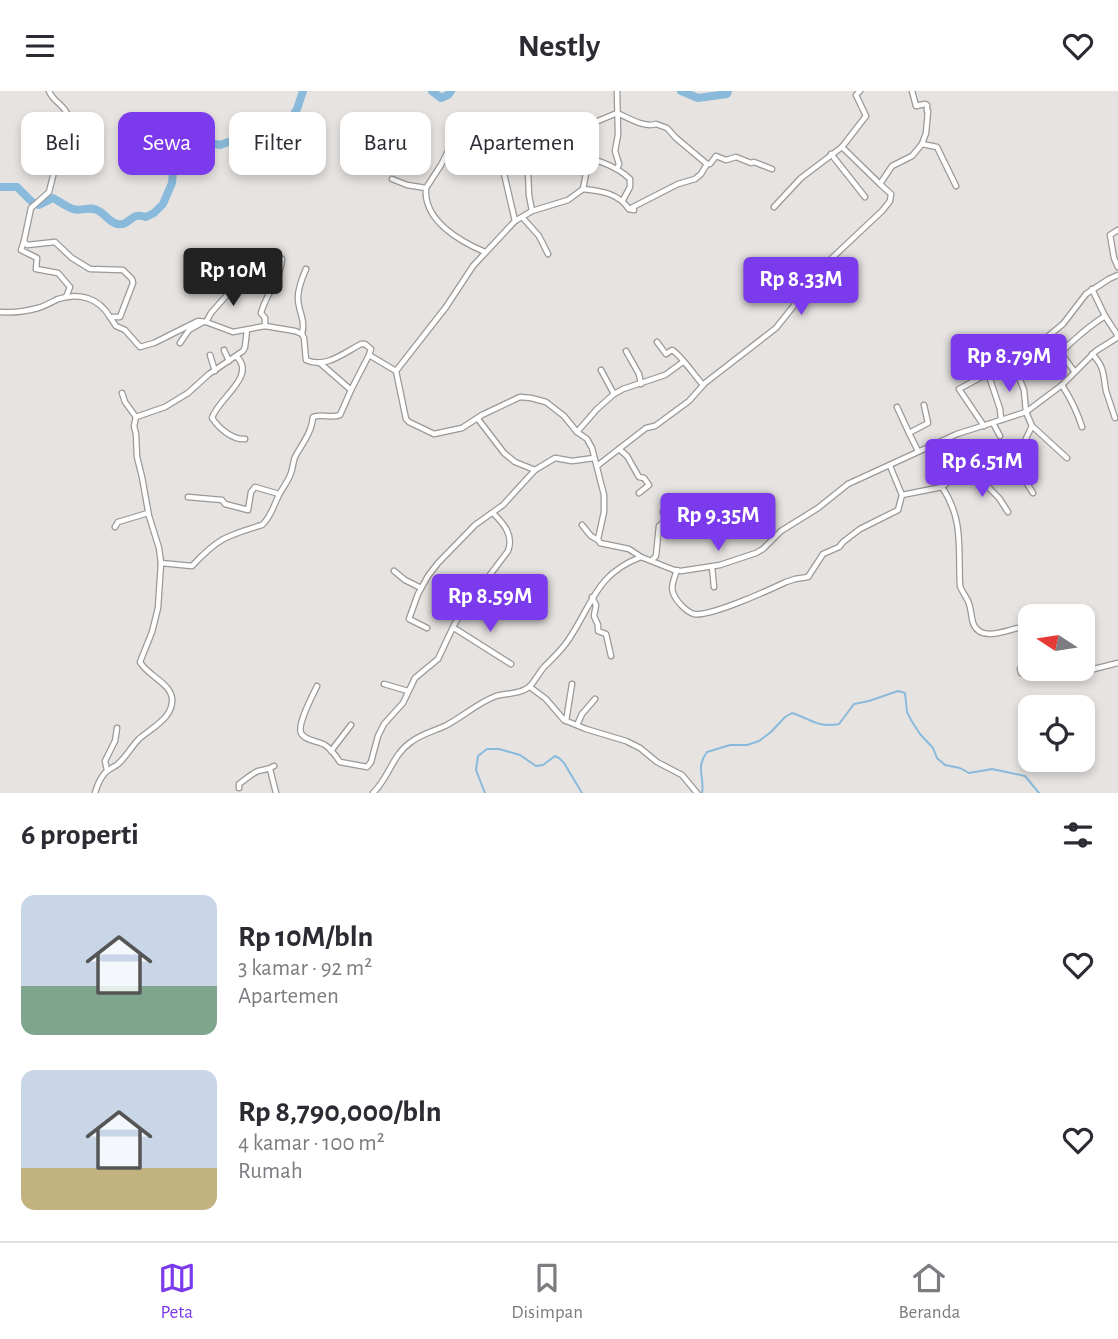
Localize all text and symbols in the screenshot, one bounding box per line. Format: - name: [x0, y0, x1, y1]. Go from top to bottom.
- icon: menu: [21, 27, 59, 65]
- icon: heart: [1059, 27, 1097, 65]
- text: Nestly: [518, 30, 600, 62]
- chip: Beli: [21, 112, 104, 175]
- chip: Sewa: [118, 112, 215, 175]
- chip: Filter: [229, 112, 326, 175]
- chip: Baru: [340, 112, 431, 175]
- chip: Apartemen: [445, 112, 599, 175]
- pin: Rp 10M: [176, 249, 290, 308]
- pin: Rp 8.33M: [729, 257, 873, 317]
- text: Rp 10M: [199, 259, 267, 282]
- text: Rp 8.33M: [759, 268, 843, 291]
- pin: Rp 8.79M: [937, 335, 1081, 394]
- text: Rp 8.79M: [967, 345, 1051, 368]
- pin: Rp 6.51M: [910, 439, 1054, 499]
- text: Rp 6.51M: [941, 450, 1023, 473]
- pin: Rp 9.35M: [646, 493, 790, 553]
- text: Rp 9.35M: [676, 504, 760, 527]
- pin: Rp 8.59M: [418, 575, 562, 634]
- text: Rp 8.59M: [448, 585, 532, 608]
- north arrow: [1018, 604, 1096, 681]
- map controls: [1018, 604, 1095, 772]
- button: locate: [1018, 695, 1095, 772]
- icon: filters: [1059, 816, 1097, 854]
- text: 6 properti: [21, 820, 139, 850]
- text: Rp 10M/bln: [238, 922, 373, 952]
- icon: home: [77, 923, 161, 1007]
- icon: heart: [1059, 946, 1097, 984]
- text: 3 kamar · 92 m²: [238, 957, 372, 980]
- text: Apartemen: [238, 985, 339, 1008]
- text: Rp 8,790,000/bln: [238, 1097, 442, 1127]
- icon: home: [77, 1098, 161, 1182]
- icon: heart: [1059, 1121, 1097, 1159]
- text: 4 kamar · 100 m²: [238, 1132, 385, 1155]
- text: Rumah: [238, 1160, 303, 1183]
- tab: Peta: [158, 1259, 196, 1324]
- tab: Disimpan: [511, 1259, 583, 1324]
- tab: Beranda: [899, 1259, 960, 1324]

